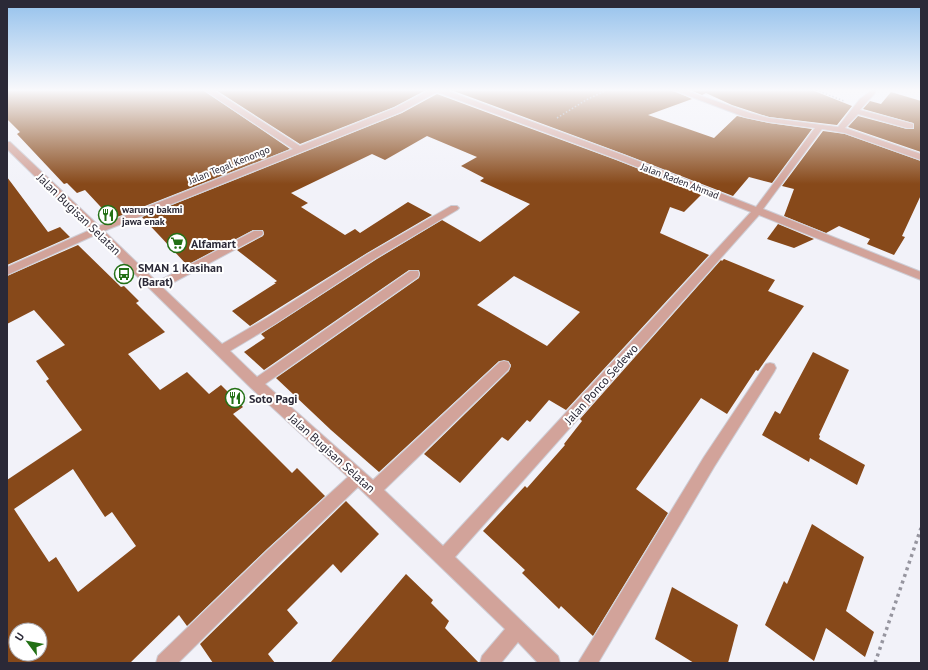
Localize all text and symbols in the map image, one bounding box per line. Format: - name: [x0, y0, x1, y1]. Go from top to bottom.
- street label: Jalan Tegal Kenongo: [186, 143, 272, 188]
- street label: Jalan Raden Ahmad: [638, 160, 721, 202]
- street label: Jalan Bugisan Selatan: [33, 169, 124, 258]
- place label: warung bakmi jawa enak: [121, 203, 183, 228]
- restaurant icon: warung bakmi jawa enak: [97, 204, 119, 226]
- supermarket icon: Alfamart: [166, 232, 188, 254]
- place label: Alfamart: [191, 236, 237, 251]
- place label: SMAN 1 Kasihan (Barat): [138, 260, 222, 289]
- bus stop icon: SMAN 1 Kasihan (Barat): [113, 263, 135, 285]
- street label: Jalan Ponco Sedewo: [560, 341, 641, 428]
- restaurant icon: Soto Pagi: [224, 387, 246, 409]
- place label: Soto Pagi: [249, 391, 298, 406]
- street label: Jalan Bugisan Selatan: [285, 410, 378, 496]
- north arrow: [8, 622, 48, 662]
- text: U: [12, 630, 27, 643]

